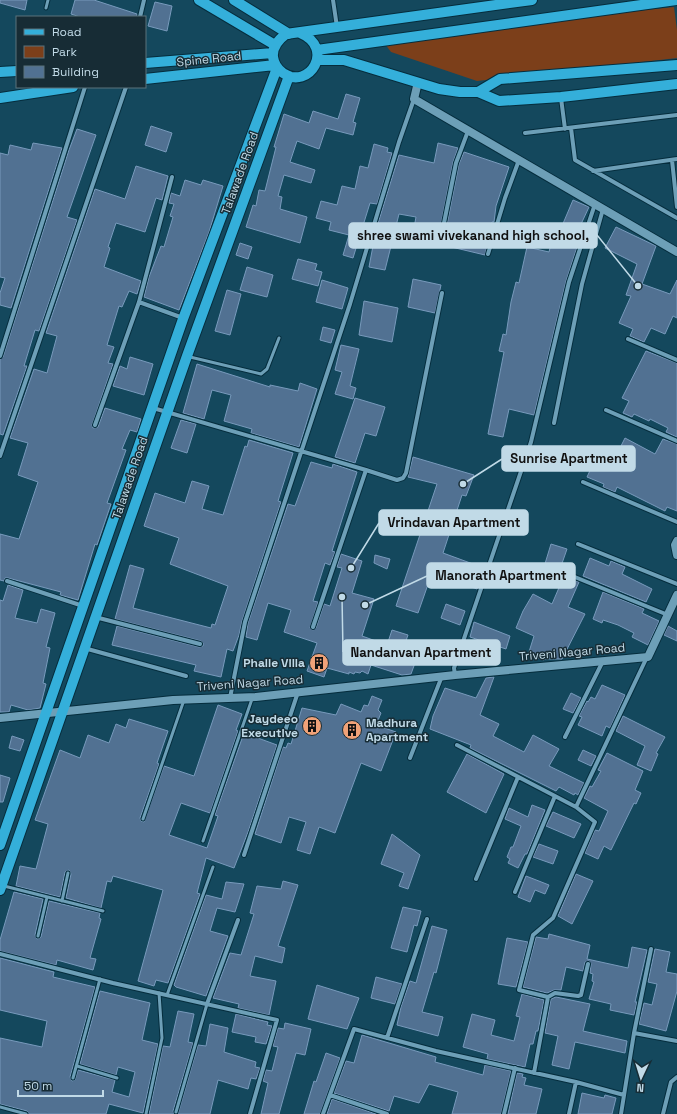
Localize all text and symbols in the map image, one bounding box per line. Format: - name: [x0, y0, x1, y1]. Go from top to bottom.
- legend: [16, 16, 146, 88]
- text: Road: [52, 24, 81, 40]
- text: Park: [52, 44, 77, 60]
- street label: Spine Road: [176, 48, 242, 70]
- text: Building: [52, 64, 99, 80]
- street label: Talawade Road: [218, 130, 262, 216]
- callout: shree swami vivekanand high school,: [349, 223, 597, 248]
- text: shree swami vivekanand high school,: [357, 227, 589, 244]
- street label: Talawade Road: [108, 435, 152, 521]
- callout: Sunrise Apartment: [502, 446, 635, 471]
- text: Sunrise Apartment: [510, 450, 628, 467]
- callout: Vrindavan Apartment: [379, 510, 528, 535]
- text: Vrindavan Apartment: [387, 514, 521, 531]
- callout: Manorath Apartment: [427, 563, 575, 588]
- text: Manorath Apartment: [435, 567, 567, 584]
- street label: Triveni Nagar Road: [518, 639, 626, 665]
- callout: Nandanvan Apartment: [343, 640, 500, 665]
- text: Nandanvan Apartment: [351, 644, 492, 661]
- building icon: Phalle Villa: [308, 652, 330, 674]
- place label: Phalle Villa: [243, 655, 305, 671]
- street label: Triveni Nagar Road: [196, 671, 304, 695]
- place label: Jaydeeo Executive: [241, 711, 298, 741]
- building icon: Jaydeeo Executive: [301, 715, 323, 737]
- place label: Madhura Apartment: [366, 715, 428, 745]
- building icon: Madhura Apartment: [341, 719, 363, 741]
- north arrow: [621, 1058, 661, 1098]
- scale bar: [18, 1072, 103, 1098]
- text: 50 m: [24, 1078, 52, 1094]
- text: N: [636, 1081, 644, 1095]

